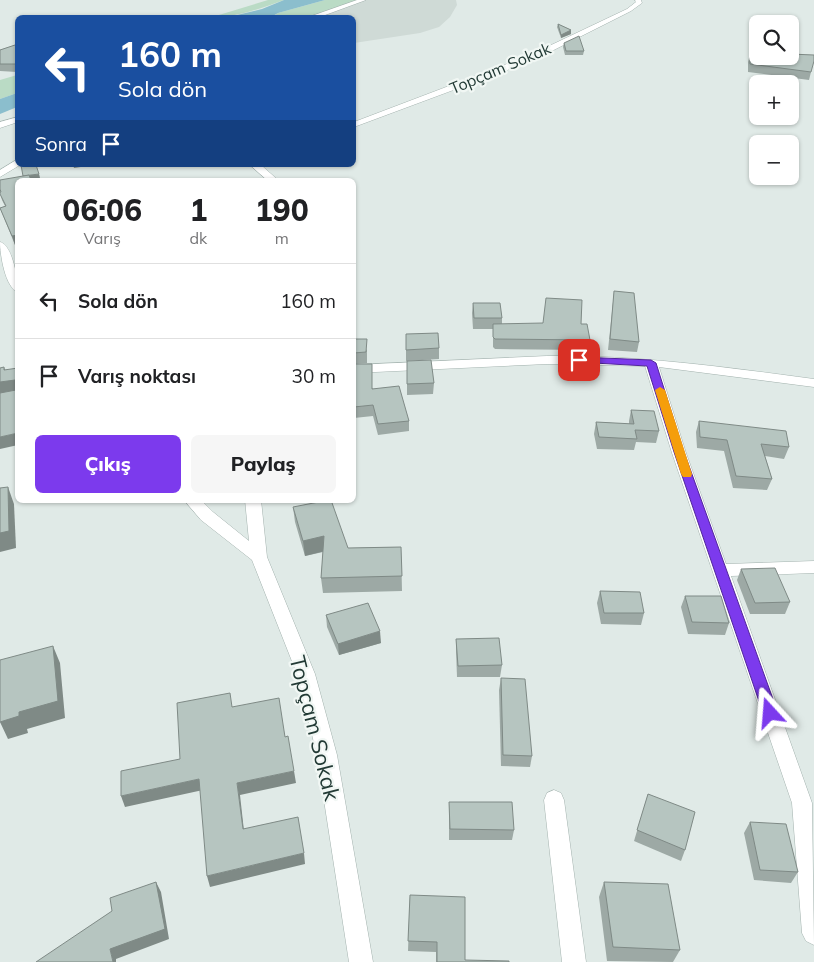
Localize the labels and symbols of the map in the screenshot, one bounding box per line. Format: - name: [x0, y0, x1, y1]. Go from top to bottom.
- street label: Topçam Sokak: [446, 37, 554, 98]
- pin: [558, 339, 600, 381]
- street label: Topçam Sokak: [283, 653, 347, 804]
- position arrow: [743, 686, 795, 738]

